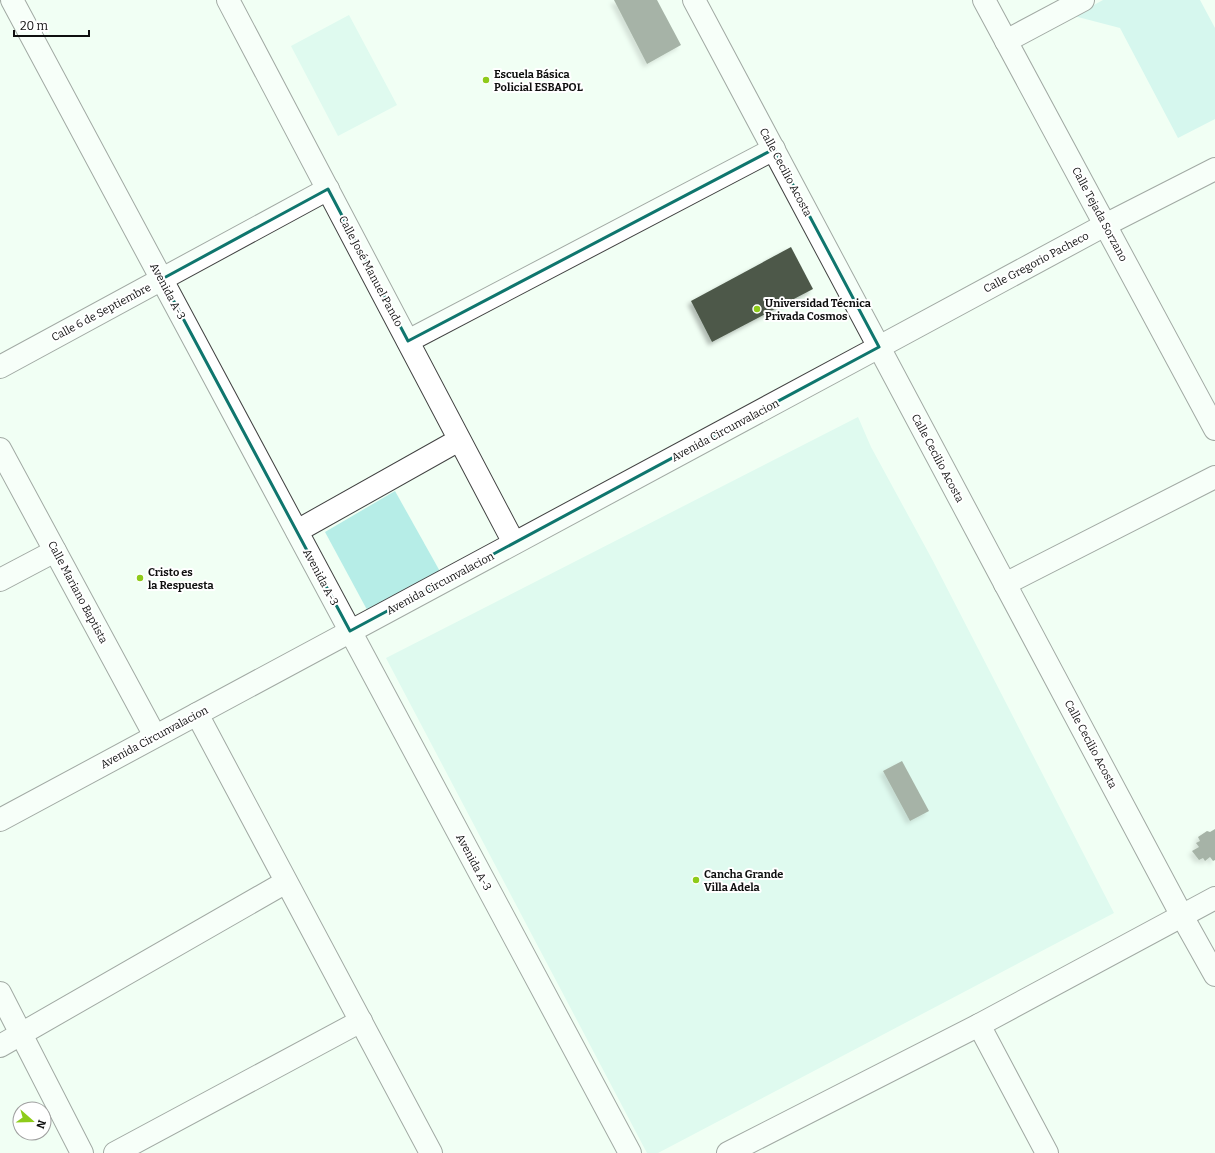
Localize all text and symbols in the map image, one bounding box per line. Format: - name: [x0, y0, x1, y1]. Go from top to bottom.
- scale bar: [14, 12, 89, 38]
- text: 20 m: [20, 19, 49, 33]
- place label: Escuela Básica Policial ESBAPOL: [494, 68, 583, 94]
- marker: Escuela Básica Policial ESBAPOL: [481, 75, 491, 85]
- street label: Calle Cecilio Acosta: [757, 126, 814, 219]
- street label: Calle Tejada Sorzano: [1069, 165, 1130, 264]
- street label: Calle José Manuel Pando: [336, 214, 405, 329]
- street label: Calle Gregorio Pacheco: [981, 229, 1091, 296]
- street label: Avenida A-3: [147, 261, 188, 322]
- street label: Calle 6 de Septiembre: [49, 281, 153, 344]
- place label: Universidad Técnica Privada Cosmos: [765, 297, 872, 323]
- marker: Universidad Técnica Privada Cosmos: [752, 304, 762, 314]
- street label: Avenida Circunvalacion: [669, 397, 781, 464]
- street label: Calle Cecilio Acosta: [909, 412, 966, 505]
- street label: Calle Mariano Baptista: [45, 539, 110, 646]
- street label: Avenida A-3: [300, 547, 341, 608]
- street label: Avenida Circunvalacion: [384, 550, 496, 617]
- place label: Cristo es la Respuesta: [148, 566, 214, 592]
- marker: Cristo es la Respuesta: [135, 573, 145, 583]
- street label: Calle Cecilio Acosta: [1062, 698, 1119, 791]
- street label: Avenida Circunvalacion: [98, 704, 210, 771]
- street label: Avenida A-3: [453, 832, 494, 893]
- place label: Cancha Grande Villa Adela: [704, 868, 783, 894]
- marker: Cancha Grande Villa Adela: [691, 875, 701, 885]
- north arrow: [12, 1101, 52, 1141]
- text: N: [33, 1118, 48, 1131]

